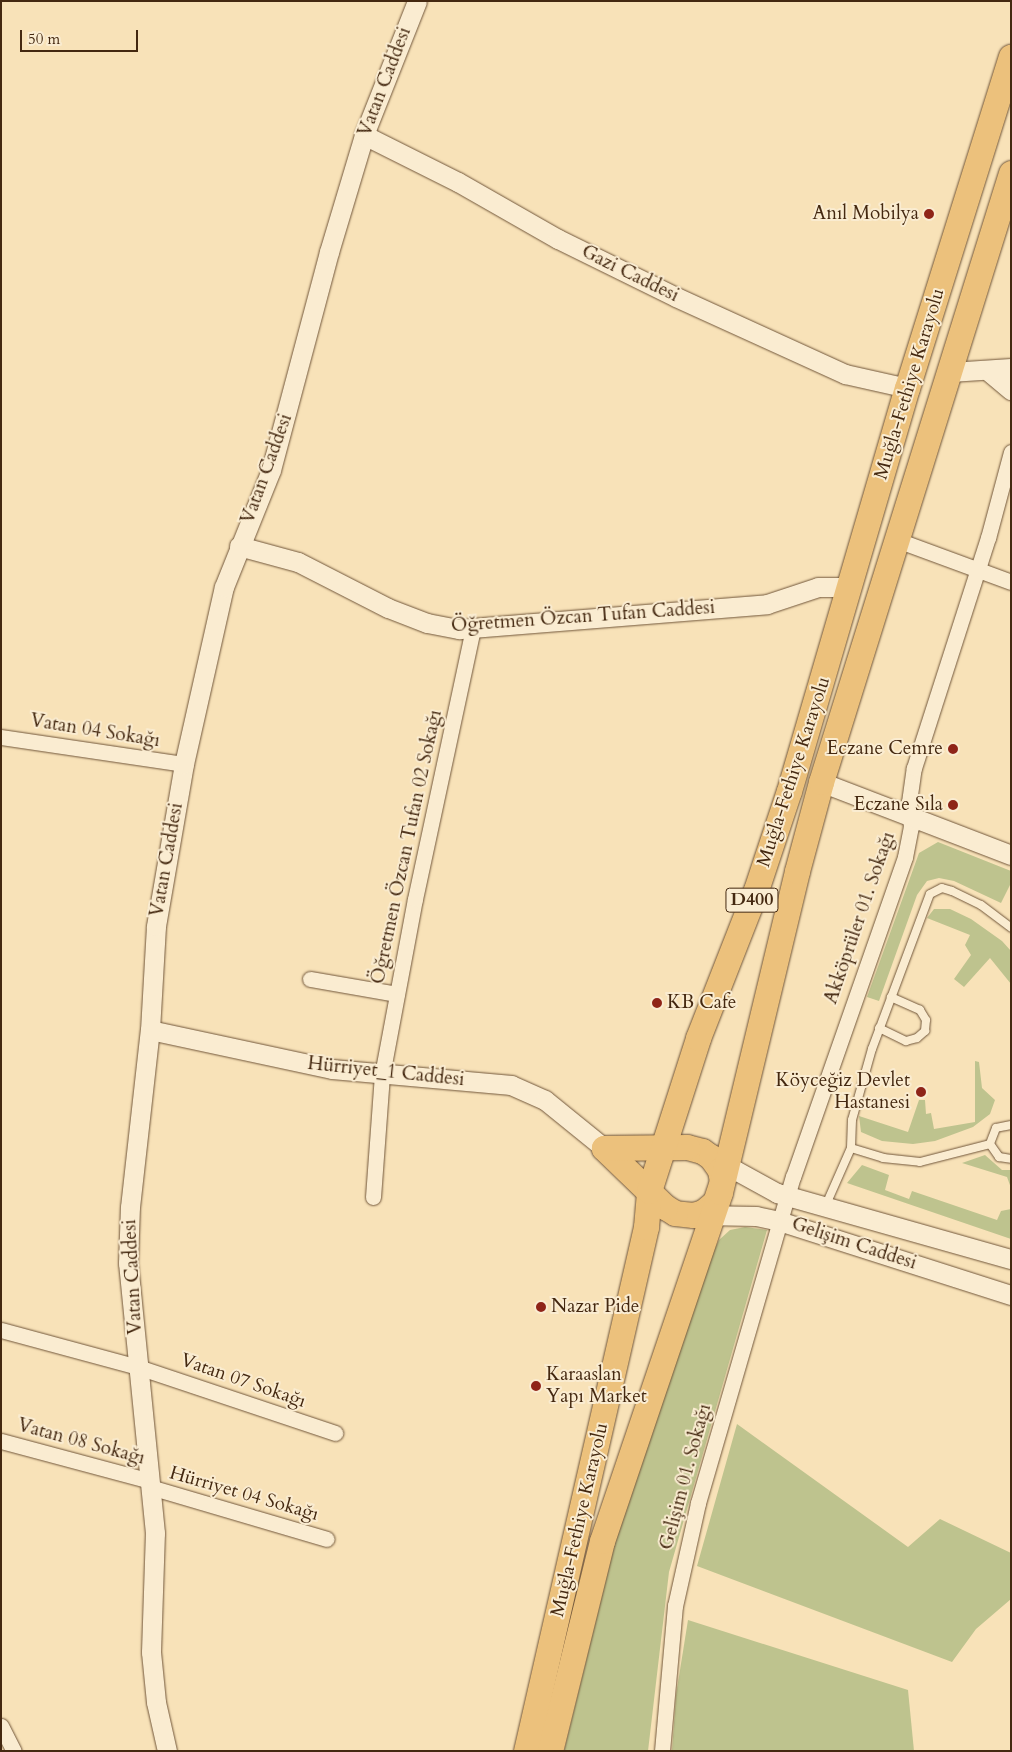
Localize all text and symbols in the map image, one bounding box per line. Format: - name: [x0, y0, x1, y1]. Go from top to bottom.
- scale bar: [22, 20, 140, 52]
- street label: Vatan Caddesi: [354, 24, 416, 140]
- text: 50 m: [28, 29, 60, 49]
- place label: Anıl Mobilya: [813, 203, 919, 225]
- marker: Anıl Mobilya: [923, 208, 935, 220]
- street label: Gazi Caddesi: [578, 241, 682, 307]
- street label: Muğla-Fethiye Karayolu: [870, 286, 950, 482]
- street label: Vatan Caddesi: [237, 411, 297, 527]
- street label: Öğretmen Özcan Tufan Caddesi: [450, 596, 716, 638]
- street label: Muğla-Fethiye Karayolu: [752, 674, 836, 870]
- street label: Öğretmen Özcan Tufan 02 Sokağı: [367, 708, 447, 986]
- street label: Vatan 04 Sokağı: [29, 709, 161, 753]
- place label: Eczane Cemre: [827, 738, 943, 760]
- marker: Eczane Cemre: [947, 743, 959, 755]
- place label: Eczane Sıla: [853, 794, 943, 816]
- marker: Eczane Sıla: [947, 799, 959, 811]
- street label: Vatan Caddesi: [146, 801, 188, 919]
- street label: Akköprüler 01. Sokağı: [820, 829, 900, 1007]
- road number: D400: [724, 884, 780, 916]
- place label: KB Cafe: [667, 992, 736, 1014]
- marker: KB Cafe: [651, 997, 663, 1009]
- street label: Hürriyet_1 Caddesi: [306, 1052, 466, 1092]
- place label: Köyceğiz Devlet Hastanesi: [776, 1070, 910, 1114]
- marker: Köyceğiz Devlet Hastanesi: [914, 1085, 928, 1099]
- street label: Gelişim Caddesi: [789, 1213, 919, 1275]
- street label: Vatan Caddesi: [119, 1219, 147, 1335]
- place label: Nazar Pide: [551, 1296, 639, 1318]
- marker: Nazar Pide: [535, 1301, 547, 1313]
- street label: Vatan 07 Sokağı: [177, 1349, 309, 1413]
- place label: Karaaslan Yapı Market: [546, 1364, 647, 1408]
- marker: Karaaslan Yapı Market: [530, 1380, 542, 1392]
- street label: Gelişim 01. Sokağı: [656, 1401, 716, 1553]
- street label: Vatan 08 Sokağı: [15, 1414, 147, 1470]
- street label: Muğla-Fethiye Karayolu: [547, 1421, 613, 1619]
- street label: Hürriyet 04 Sokağı: [167, 1462, 321, 1526]

